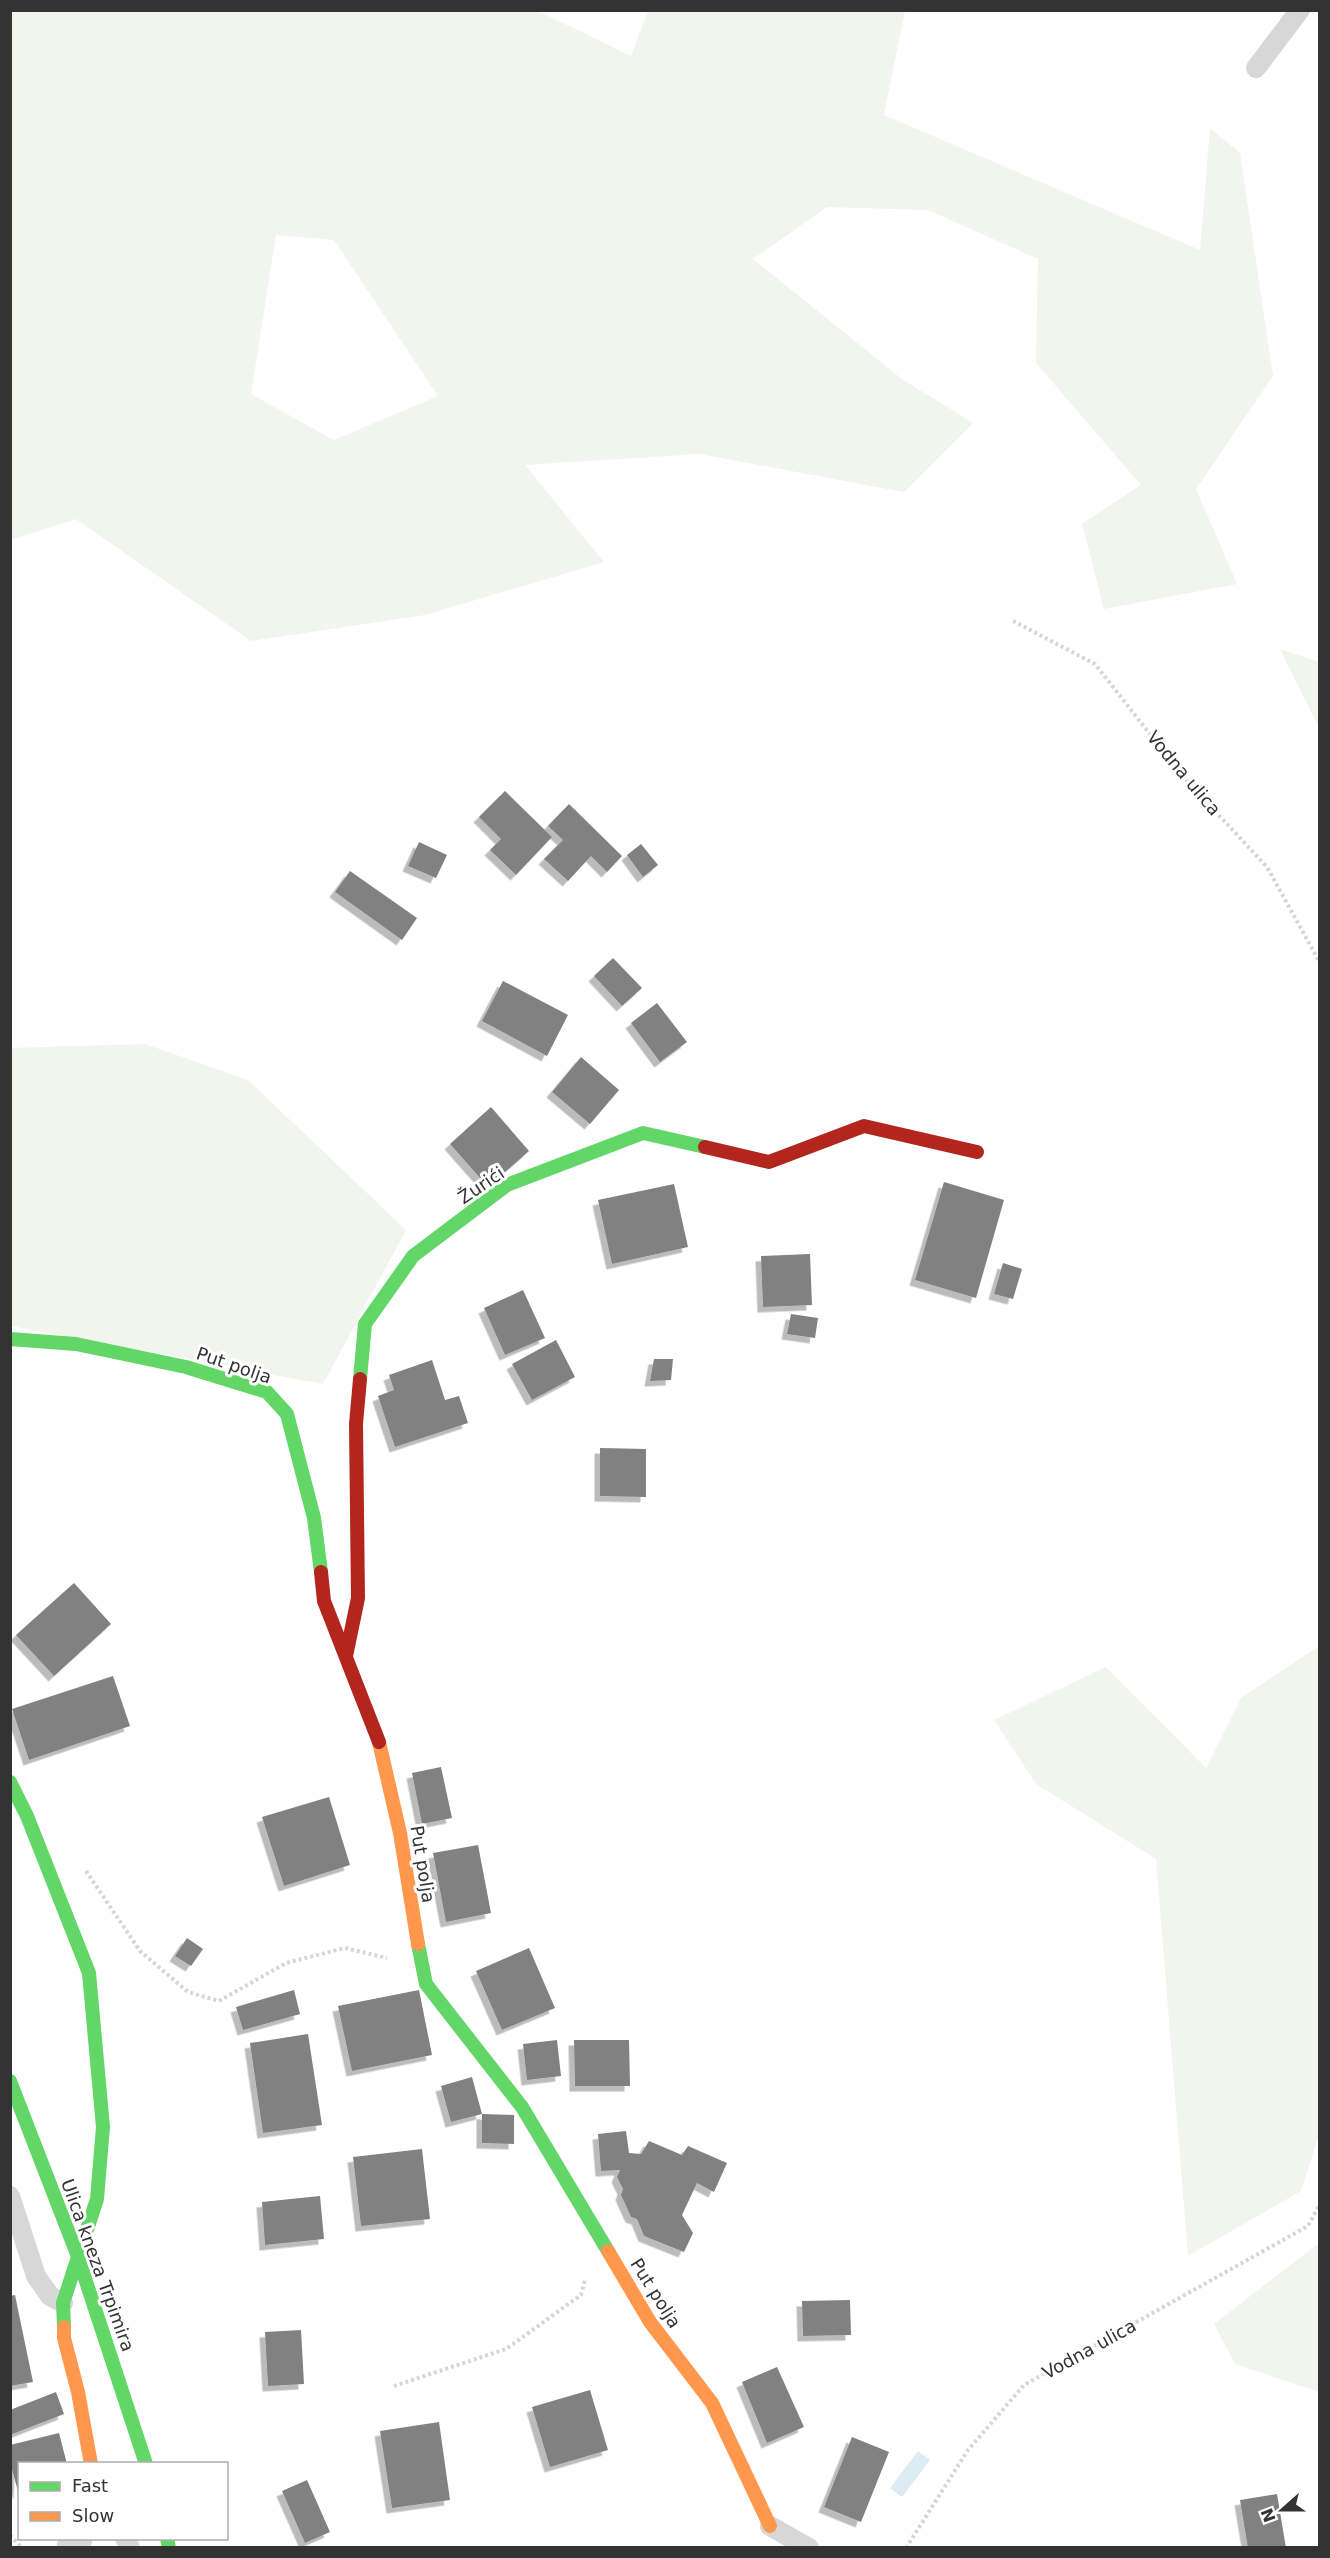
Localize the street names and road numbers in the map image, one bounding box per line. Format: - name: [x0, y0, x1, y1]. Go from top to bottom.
- street label: Vodna ulica: [1143, 726, 1225, 820]
- street label: Žurići: [454, 1162, 508, 1208]
- street label: Put polja: [194, 1342, 274, 1388]
- street label: Put polja: [407, 1824, 439, 1904]
- street label: Ulica kneza Trpimira: [57, 2176, 139, 2354]
- street label: Put polja: [626, 2254, 686, 2332]
- street label: Vodna ulica: [1038, 2315, 1140, 2383]

